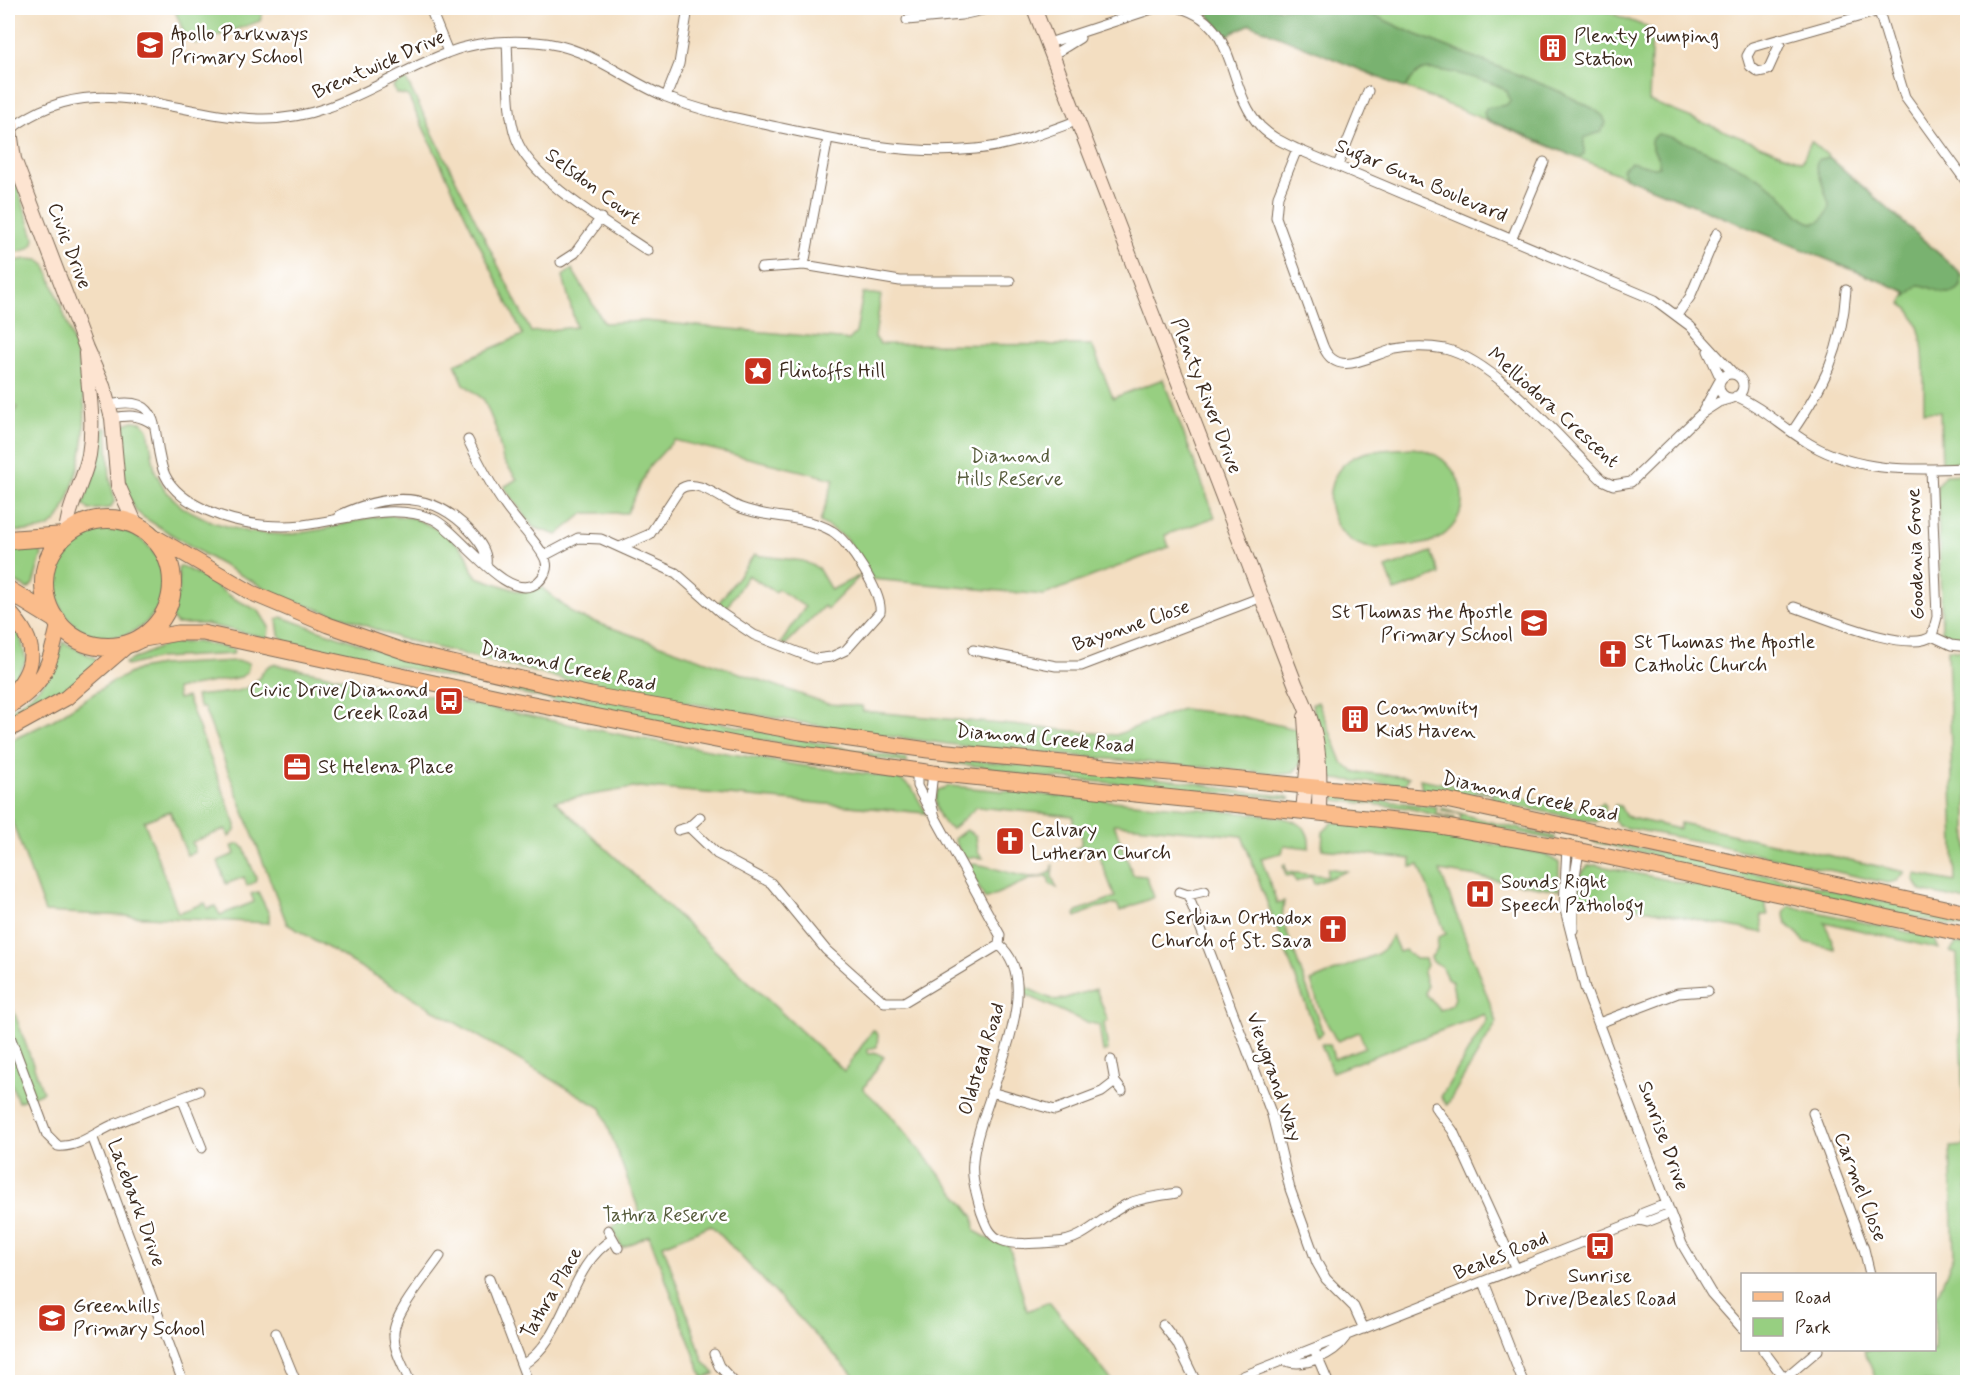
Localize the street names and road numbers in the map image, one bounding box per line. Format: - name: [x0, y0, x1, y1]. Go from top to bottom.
- street label: Brentwick Drive: [308, 24, 450, 106]
- street label: Sugar Gum Boulevard: [1330, 133, 1511, 231]
- street label: Selsdon Court: [540, 142, 646, 232]
- street label: Civic Drive: [40, 199, 98, 293]
- street label: Plenty River Drive: [1164, 314, 1248, 478]
- street label: Melliodora Crescent: [1481, 341, 1625, 475]
- street label: Goodenia Grove: [1900, 487, 1932, 620]
- street label: Bayonne Close: [1069, 593, 1193, 659]
- street label: Diamond Creek Road: [478, 635, 658, 699]
- street label: Diamond Creek Road: [955, 718, 1135, 760]
- street label: Diamond Creek Road: [1440, 765, 1620, 829]
- street label: Oldstead Road: [952, 999, 1012, 1119]
- street label: Viewgrand Way: [1238, 1009, 1309, 1146]
- street label: Sunrise Drive: [1631, 1078, 1695, 1194]
- street label: Carmel Close: [1827, 1128, 1893, 1246]
- street label: Lacebark Drive: [100, 1135, 172, 1271]
- street label: Beales Road: [1450, 1225, 1552, 1287]
- street label: Tathra Place: [515, 1242, 589, 1344]

